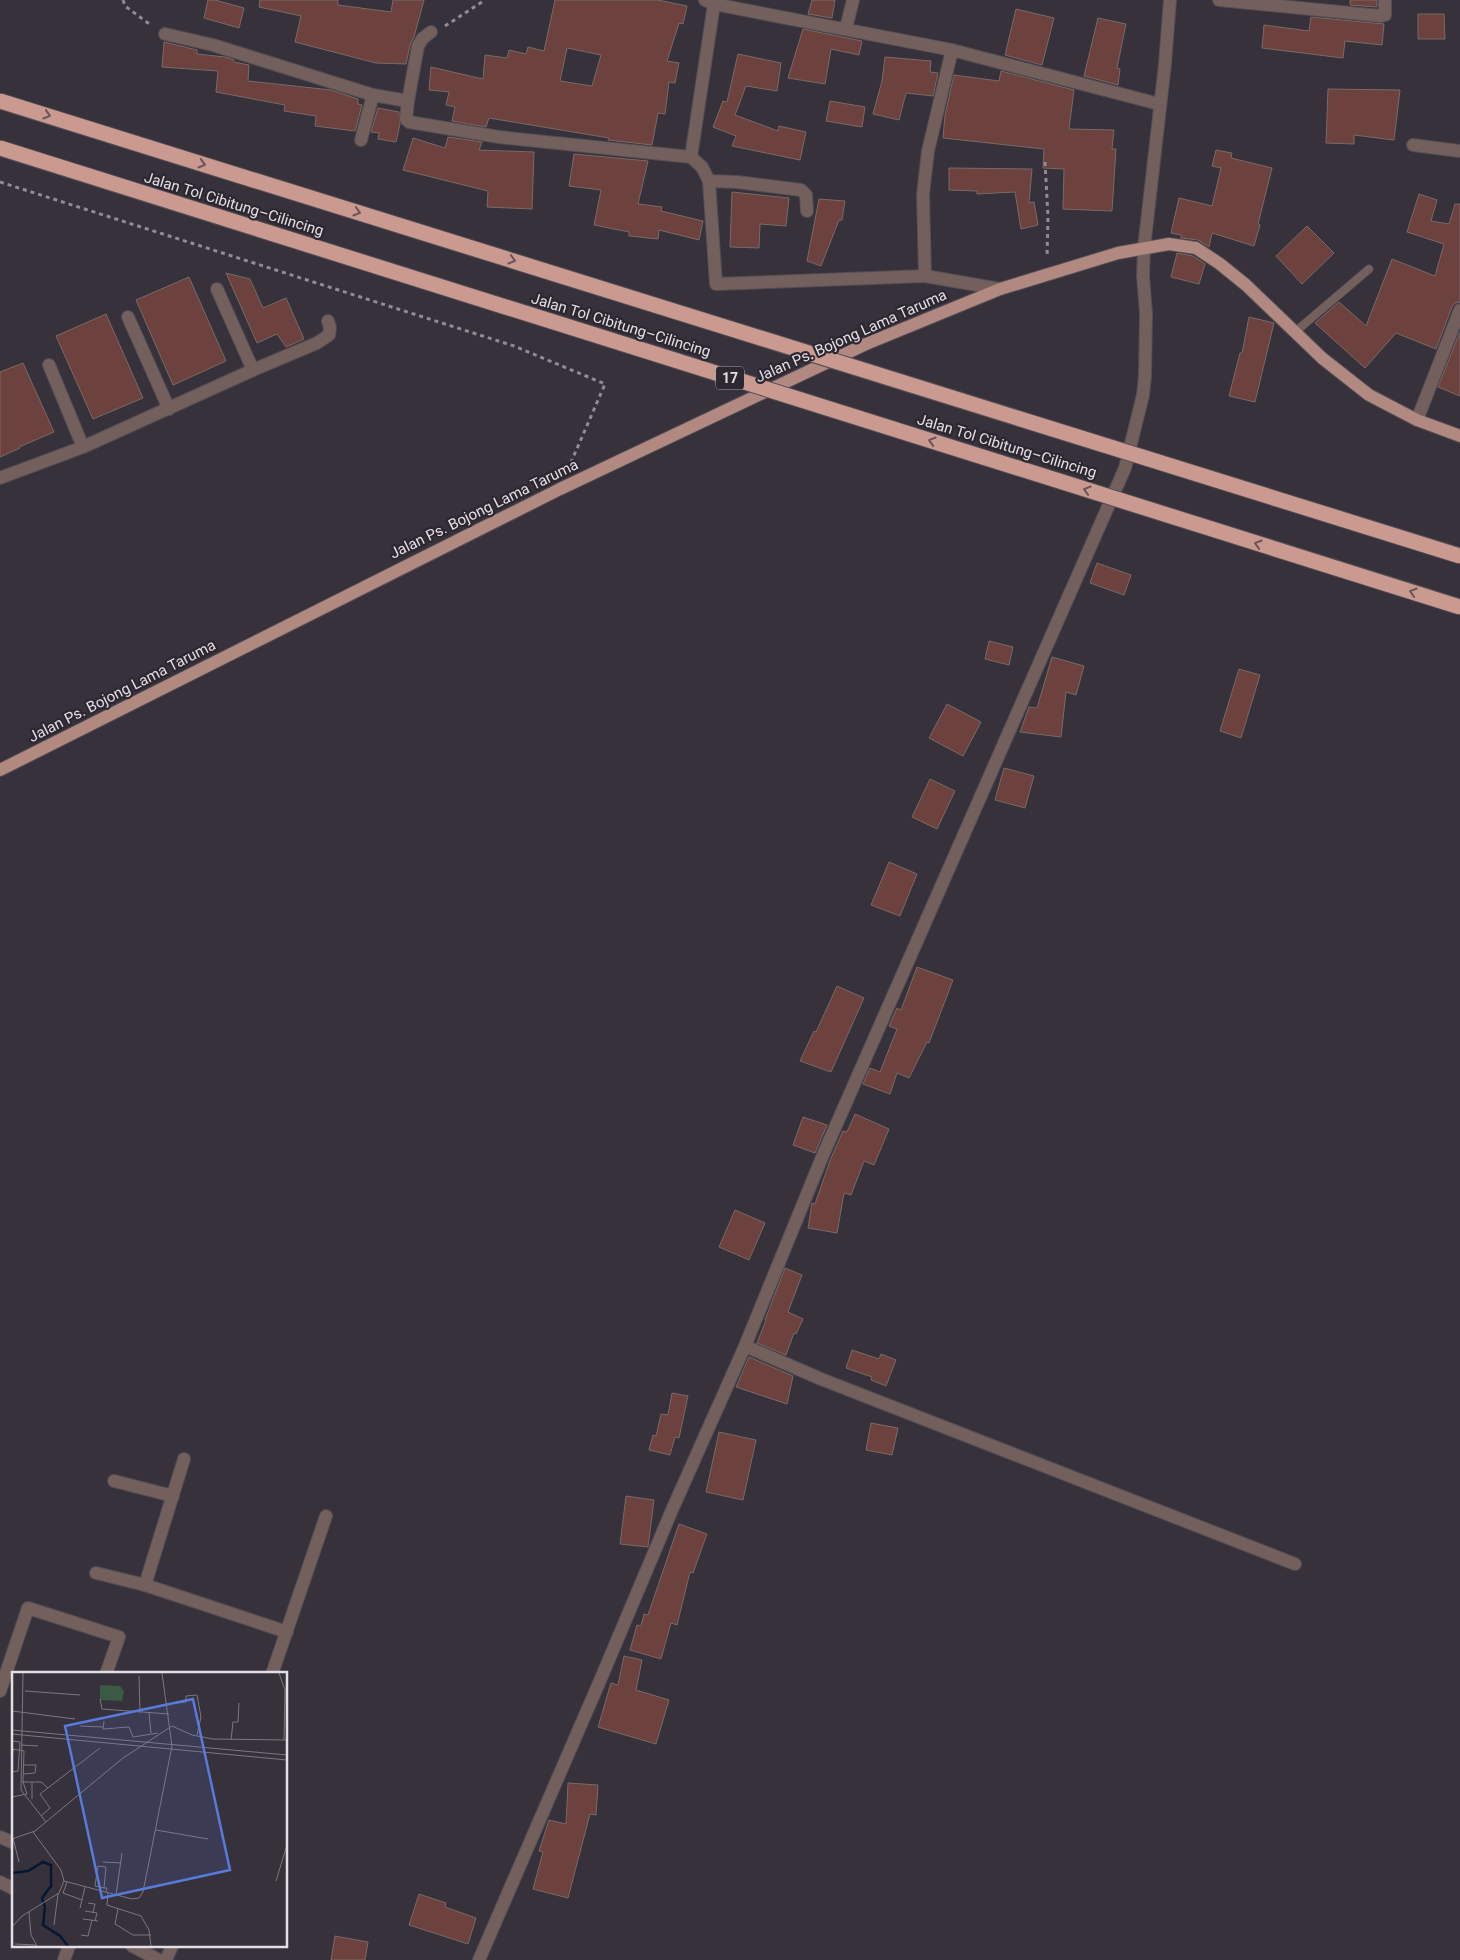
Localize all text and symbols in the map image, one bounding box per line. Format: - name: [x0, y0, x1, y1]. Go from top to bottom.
- one-way arrow: [42, 110, 50, 120]
- one-way arrow: [197, 158, 205, 168]
- street label: Jalan Tol Cibitung–Cilincing: [142, 168, 326, 240]
- one-way arrow: [352, 206, 360, 216]
- one-way arrow: [507, 255, 516, 265]
- street label: Jalan Ps. Bojong Lama Taruma: [753, 286, 949, 386]
- street label: Jalan Tol Cibitung–Cilincing: [529, 289, 713, 361]
- road number: 17: [716, 366, 744, 389]
- street label: Jalan Tol Cibitung–Cilincing: [915, 410, 1099, 482]
- one-way arrow: [928, 437, 936, 447]
- street label: Jalan Ps. Bojong Lama Taruma: [387, 455, 581, 563]
- one-way arrow: [1083, 485, 1091, 495]
- one-way arrow: [1255, 539, 1263, 549]
- one-way arrow: [1410, 588, 1418, 598]
- street label: Jalan Ps. Bojong Lama Taruma: [25, 636, 219, 746]
- inset map: [12, 1672, 288, 1948]

